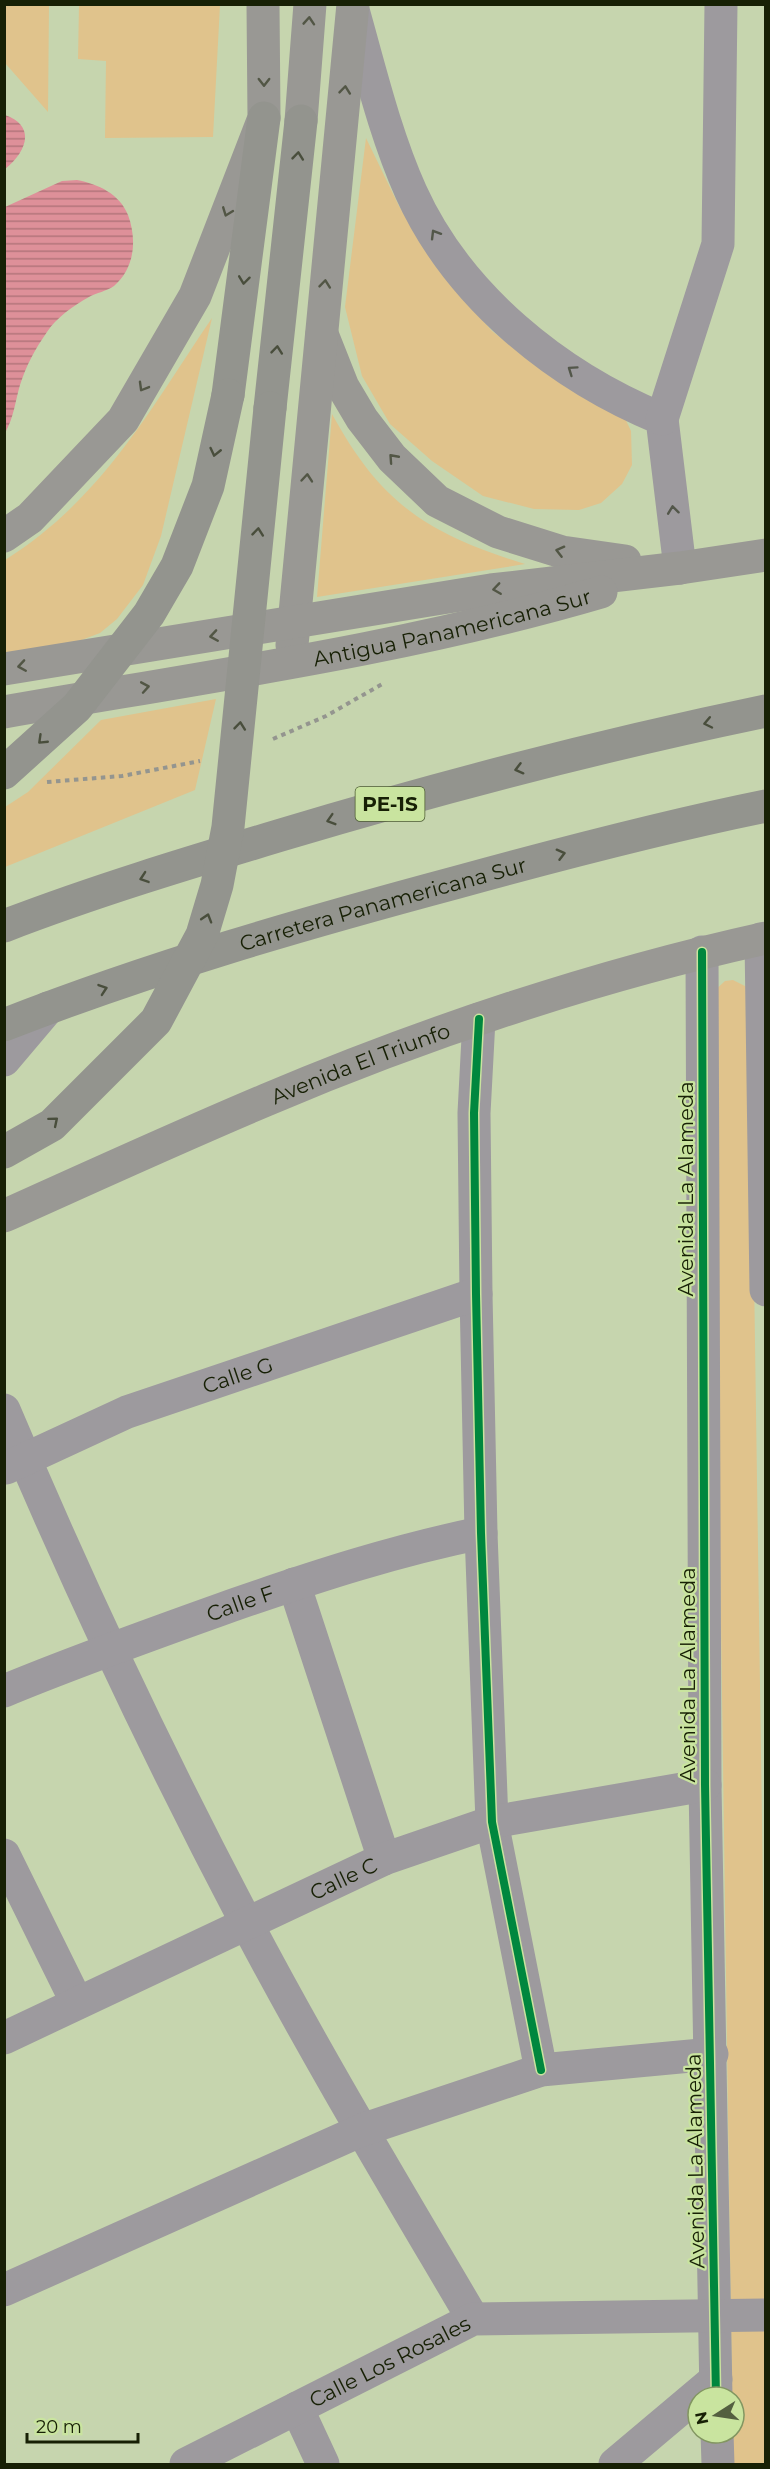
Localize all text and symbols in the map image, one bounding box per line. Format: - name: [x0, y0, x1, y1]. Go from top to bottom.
- one-way arrow: [302, 16, 315, 25]
- one-way arrow: [258, 78, 270, 87]
- one-way arrow: [338, 85, 351, 94]
- one-way arrow: [291, 152, 303, 161]
- one-way arrow: [222, 206, 235, 217]
- one-way arrow: [431, 230, 443, 240]
- one-way arrow: [238, 276, 251, 285]
- one-way arrow: [318, 279, 331, 288]
- one-way arrow: [270, 346, 283, 355]
- one-way arrow: [567, 366, 578, 377]
- one-way arrow: [138, 381, 150, 391]
- one-way arrow: [210, 447, 223, 457]
- one-way arrow: [389, 454, 400, 465]
- one-way arrow: [300, 473, 313, 483]
- one-way arrow: [668, 506, 680, 515]
- one-way arrow: [251, 528, 264, 537]
- one-way arrow: [556, 545, 566, 558]
- street label: Antigua Panamericana Sur: [311, 583, 594, 671]
- one-way arrow: [493, 583, 502, 595]
- one-way arrow: [210, 630, 219, 642]
- one-way arrow: [17, 660, 26, 672]
- one-way arrow: [140, 681, 150, 694]
- one-way arrow: [704, 716, 714, 729]
- one-way arrow: [233, 722, 246, 731]
- one-way arrow: [38, 733, 49, 744]
- one-way arrow: [514, 761, 524, 774]
- road number: PE-1S: [356, 787, 424, 821]
- one-way arrow: [326, 813, 337, 825]
- one-way arrow: [555, 849, 566, 861]
- street label: Carretera Panamericana Sur: [236, 852, 529, 956]
- one-way arrow: [139, 870, 150, 883]
- one-way arrow: [200, 913, 212, 924]
- one-way arrow: [97, 984, 108, 996]
- street label: Avenida El Triunfo: [267, 1017, 453, 1109]
- street label: Avenida La Alameda: [673, 1081, 698, 1297]
- one-way arrow: [47, 1117, 58, 1128]
- street label: Calle G: [199, 1351, 276, 1398]
- street label: Avenida La Alameda: [675, 1567, 700, 1783]
- street label: Calle F: [203, 1579, 277, 1626]
- street label: Calle C: [306, 1852, 381, 1905]
- street label: Avenida La Alameda: [681, 2053, 709, 2269]
- street label: Calle Los Rosales: [305, 2310, 474, 2412]
- north arrow: [686, 2385, 746, 2445]
- scale bar: [27, 2406, 138, 2444]
- text: N: [691, 2410, 712, 2426]
- text: 20 m: [36, 2416, 82, 2438]

